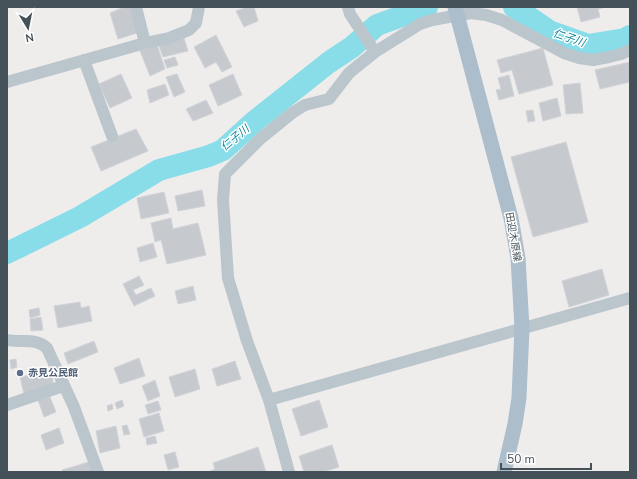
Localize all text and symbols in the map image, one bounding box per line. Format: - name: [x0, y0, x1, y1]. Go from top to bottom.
- north arrow: [8, 8, 48, 48]
- water label: 仁子川: [551, 26, 588, 51]
- text: N: [24, 29, 35, 45]
- water label: 仁子川: [218, 121, 253, 154]
- street label: 田迎木原線: [502, 211, 524, 263]
- place label: 赤見公民館: [28, 366, 78, 380]
- marker: 赤見公民館: [15, 368, 25, 378]
- scale bar: [501, 445, 591, 471]
- text: 50 m: [507, 451, 535, 467]

